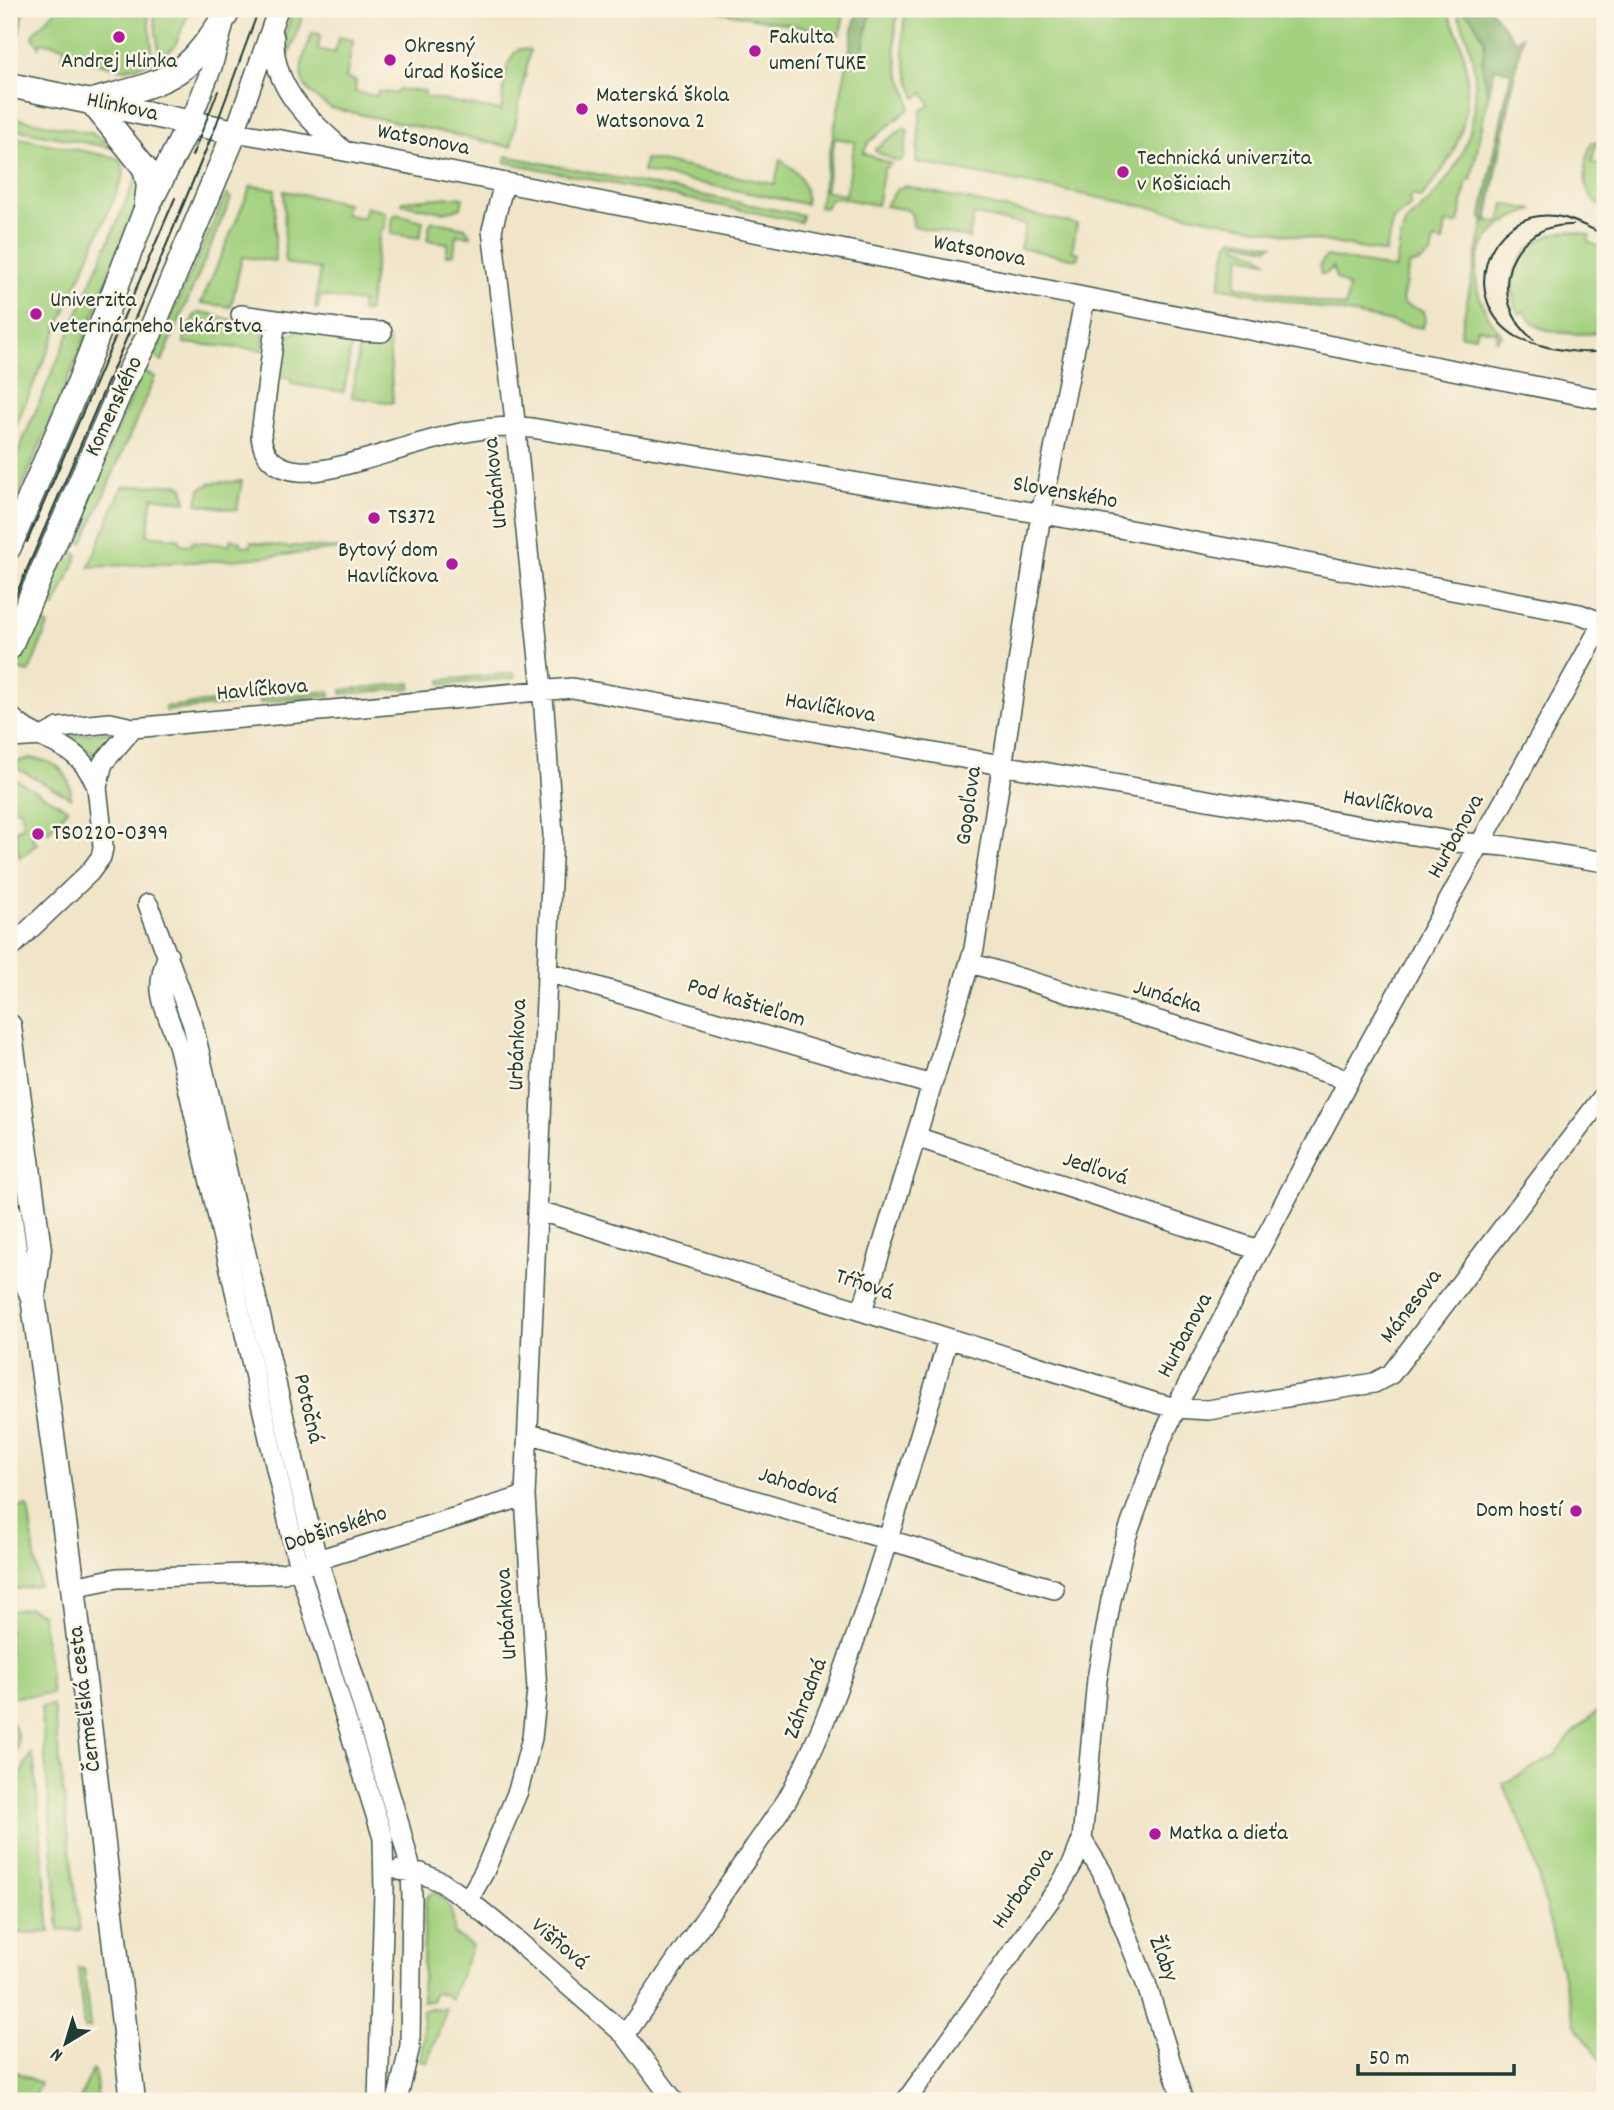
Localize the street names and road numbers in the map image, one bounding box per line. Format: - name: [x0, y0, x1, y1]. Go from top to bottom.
- street label: Hlinkova: [83, 84, 162, 132]
- street label: Watsonova: [374, 116, 473, 166]
- street label: Watsonova: [930, 227, 1029, 277]
- street label: Komenského: [77, 351, 153, 463]
- street label: Urbánkova: [476, 434, 518, 530]
- street label: Slovenského: [1010, 469, 1120, 519]
- street label: Havlíčkova: [215, 670, 310, 711]
- street label: Havlíčkova: [782, 685, 879, 733]
- street label: Gogoľova: [948, 763, 992, 848]
- street label: Havlíčkova: [1340, 782, 1437, 830]
- street label: Hurbanova: [1420, 788, 1494, 885]
- street label: Pod kaštieľom: [683, 970, 809, 1038]
- street label: Junácka: [1129, 972, 1206, 1024]
- street label: Urbánkova: [501, 997, 537, 1091]
- street label: Jedľová: [1058, 1144, 1132, 1196]
- street label: Tŕňová: [831, 1261, 898, 1311]
- street label: Mánesova: [1373, 1262, 1452, 1351]
- street label: Hurbanova: [1150, 1286, 1223, 1384]
- street label: Potočná: [283, 1371, 331, 1448]
- street label: Jahodová: [754, 1459, 843, 1515]
- street label: Dobšinského: [280, 1498, 392, 1562]
- street label: Urbánkova: [488, 1566, 528, 1661]
- street label: Čermeľská cesta: [61, 1623, 111, 1774]
- street label: Záhradná: [776, 1653, 838, 1744]
- street label: Hurbanova: [985, 1841, 1064, 1936]
- street label: Višňová: [523, 1911, 596, 1980]
- street label: Žľaby: [1138, 1931, 1186, 1987]

